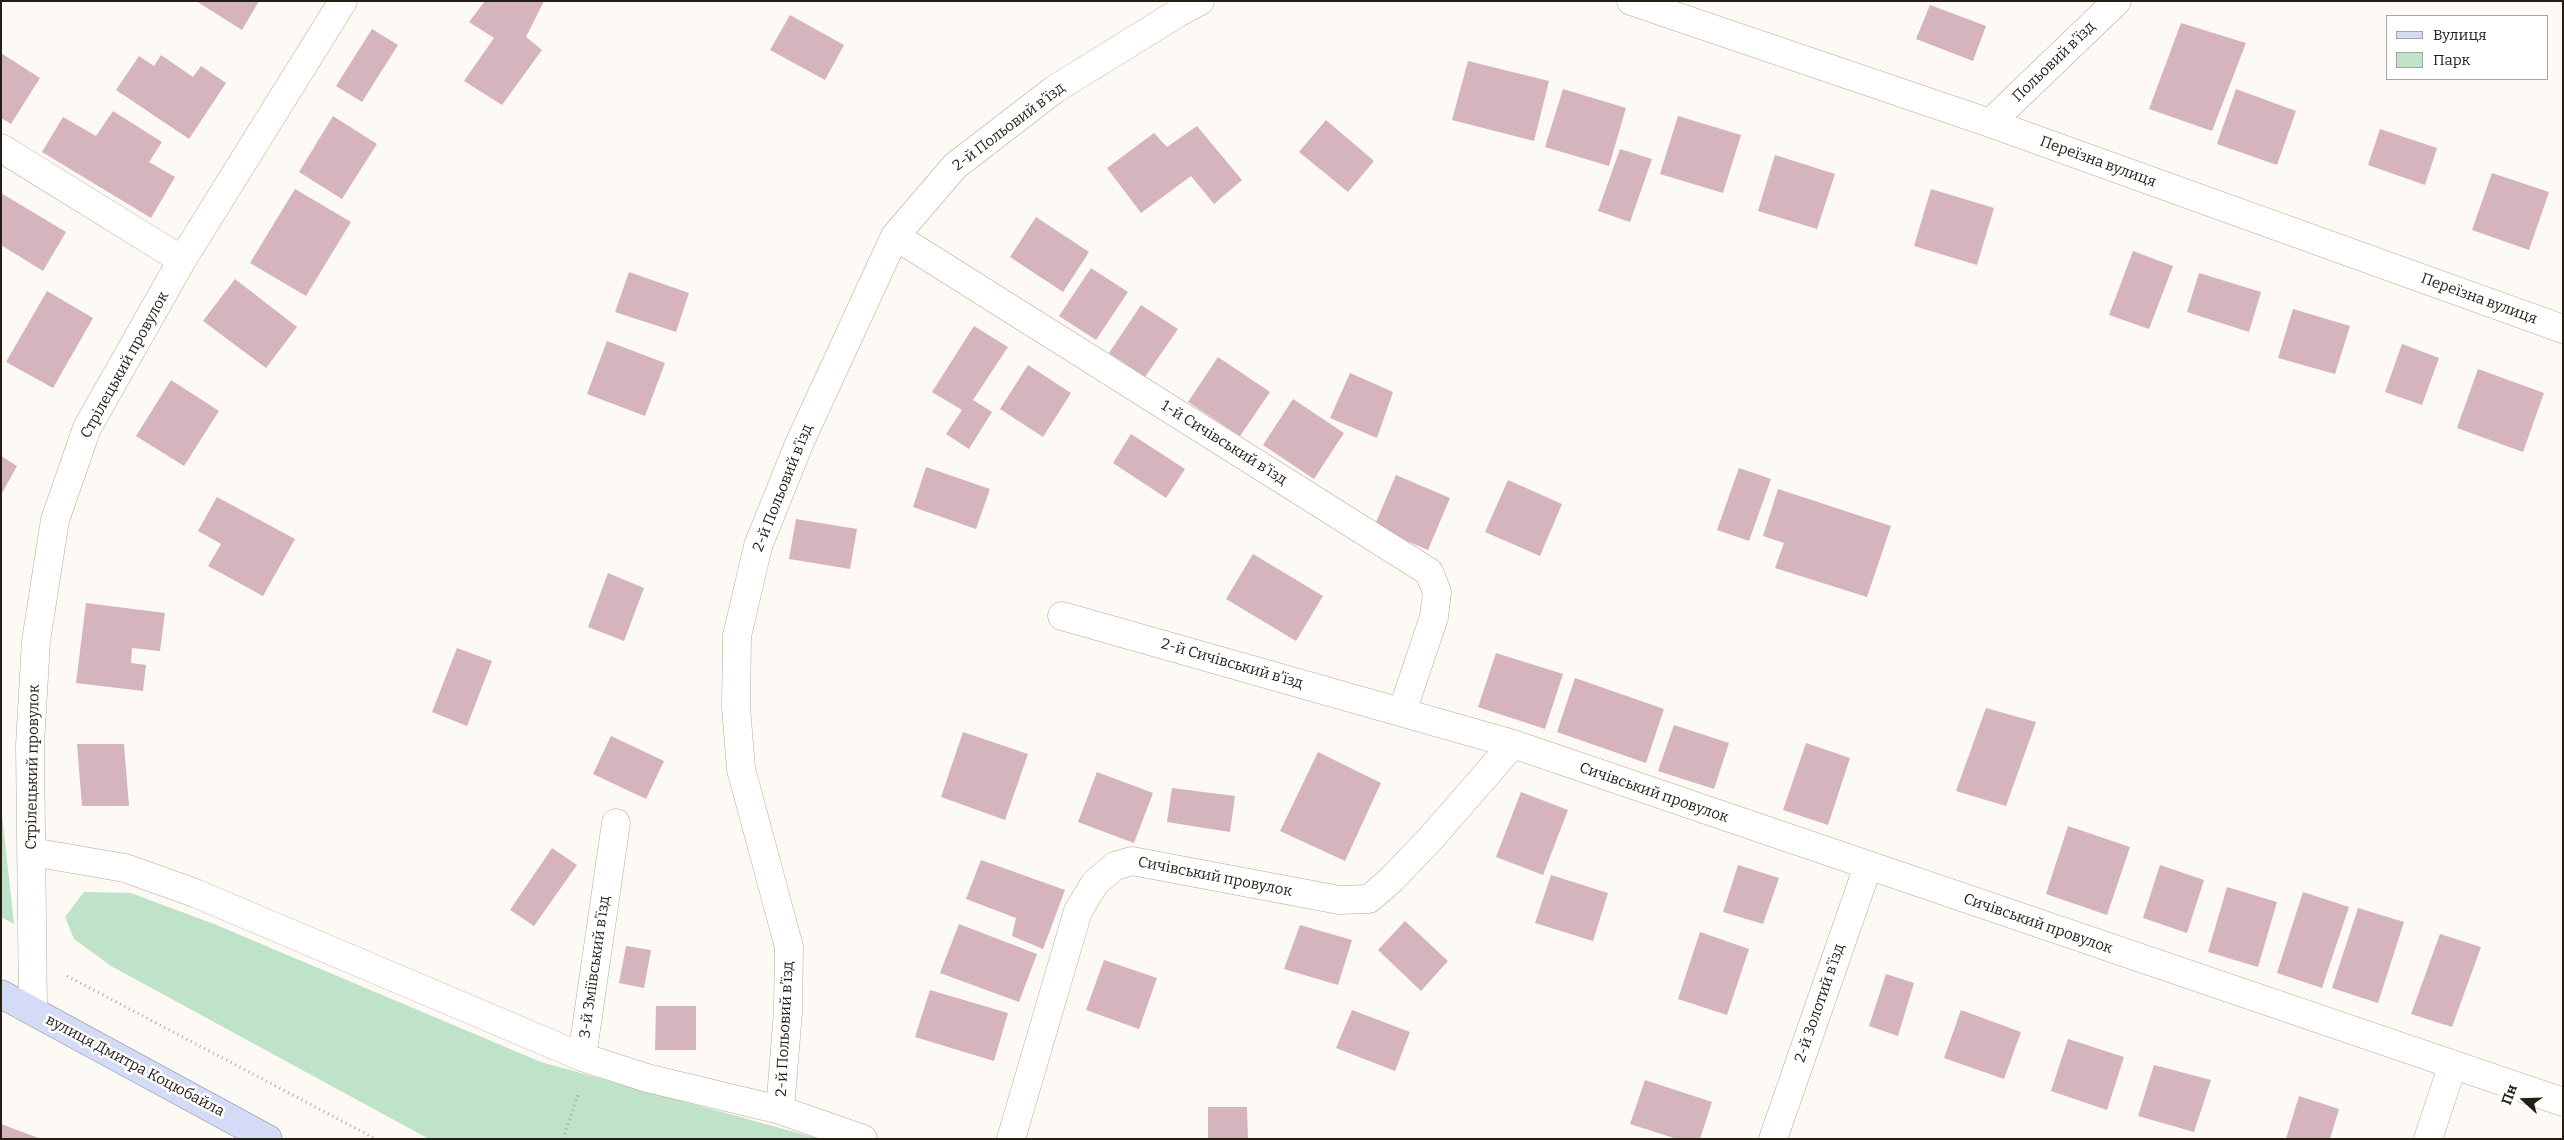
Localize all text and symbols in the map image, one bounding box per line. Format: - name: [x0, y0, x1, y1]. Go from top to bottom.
- legend: [2386, 15, 2549, 80]
- street label: Польовий в’їзд: [2009, 18, 2099, 106]
- text: Вулиця: [2433, 26, 2487, 44]
- text: Парк: [2433, 51, 2470, 69]
- street label: 2-й Польовий в’їзд: [949, 79, 1069, 175]
- street label: Переїзна вулиця: [2037, 133, 2159, 191]
- street label: Переїзна вулиця: [2418, 270, 2540, 328]
- street label: Стрілецький провулок: [77, 288, 173, 442]
- street label: 1-й Сичівський в’їзд: [1158, 397, 1290, 489]
- street label: 2-й Польовий в’їзд: [749, 422, 817, 554]
- street label: 2-й Сичівський в’їзд: [1159, 635, 1305, 693]
- street label: Стрілецький провулок: [23, 684, 43, 850]
- street label: Сичівський провулок: [1577, 759, 1731, 827]
- street label: Сичівський провулок: [1136, 853, 1294, 901]
- street label: Сичівський провулок: [1961, 890, 2115, 958]
- street label: 3-й Зміївський в’їзд: [576, 895, 614, 1039]
- street label: 2-й Золотий в’їзд: [1791, 941, 1849, 1065]
- street label: 2-й Польовий в’їзд: [772, 961, 798, 1097]
- street label: вулиця Дмитра Коцюбайла: [43, 1011, 227, 1121]
- north arrow: [2499, 1075, 2549, 1125]
- text: Пн: [2498, 1082, 2521, 1107]

